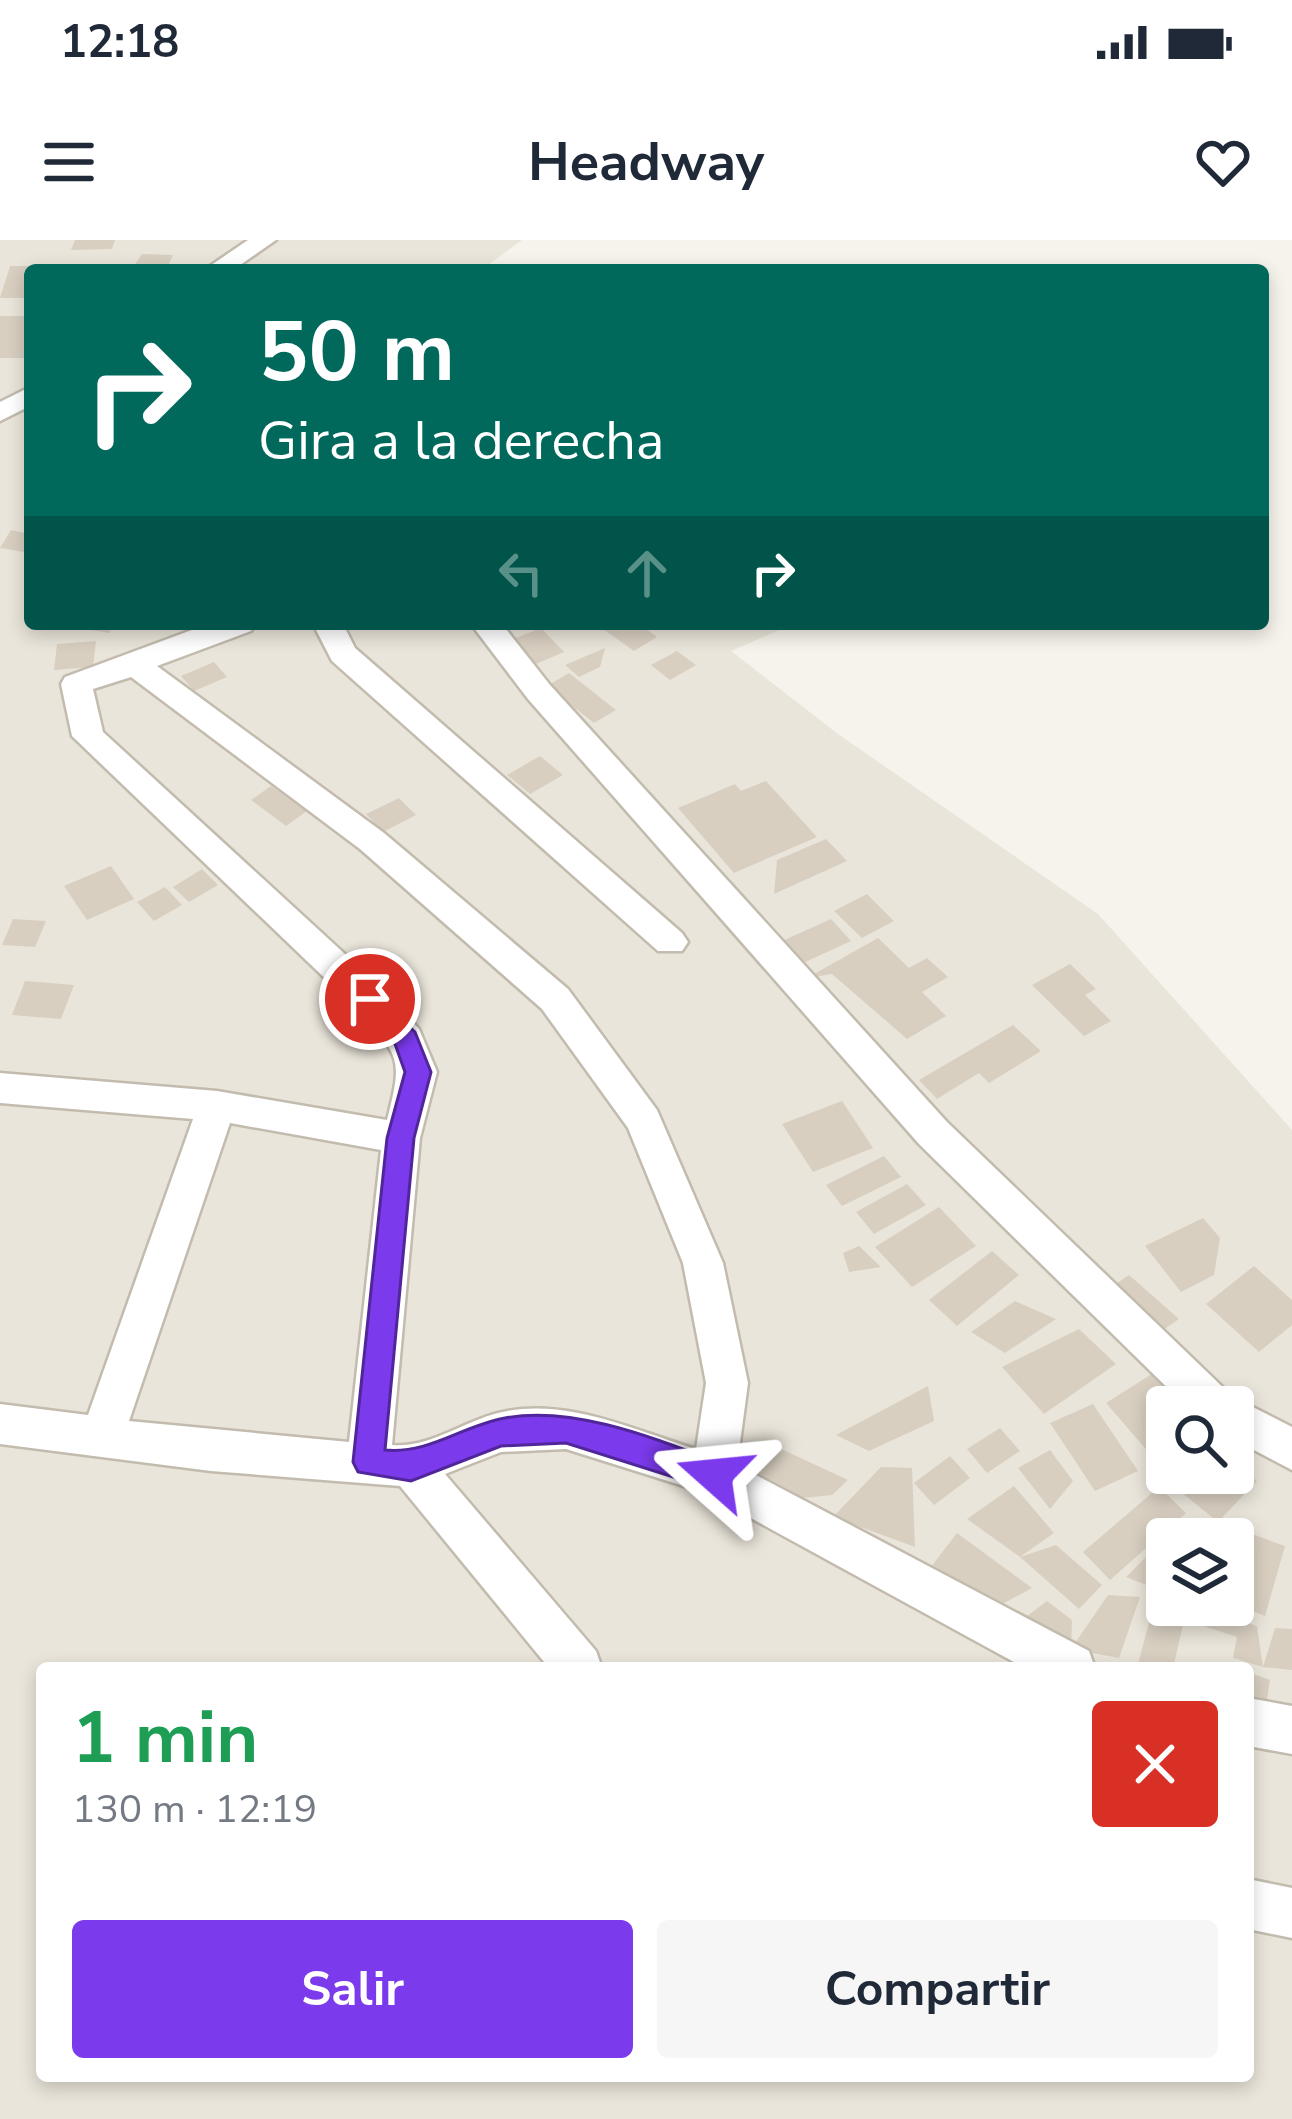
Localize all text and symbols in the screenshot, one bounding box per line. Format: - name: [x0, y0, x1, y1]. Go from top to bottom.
- text: 12:18: [60, 12, 179, 73]
- text: Headway: [528, 125, 764, 199]
- icon: menu: [36, 129, 102, 195]
- icon: heart: [1190, 129, 1256, 195]
- text: 50 m: [258, 295, 455, 410]
- icon: right: [60, 312, 216, 468]
- text: Gira a la derecha: [258, 404, 665, 478]
- icon: left: [488, 540, 554, 606]
- icon: ahead: [614, 540, 680, 606]
- icon: right: [740, 540, 806, 606]
- pin: [319, 948, 421, 1050]
- icon: arrive: [337, 966, 403, 1032]
- map controls: [1146, 1386, 1254, 1626]
- button: search: [1146, 1386, 1254, 1494]
- position arrow: [651, 1412, 777, 1538]
- button: layers: [1146, 1518, 1254, 1626]
- text: 1 min: [72, 1689, 258, 1787]
- button: close: [1092, 1701, 1218, 1827]
- text: 130 m · 12:19: [72, 1783, 317, 1836]
- button: Salir: [72, 1920, 633, 2058]
- button: Compartir: [657, 1920, 1218, 2058]

